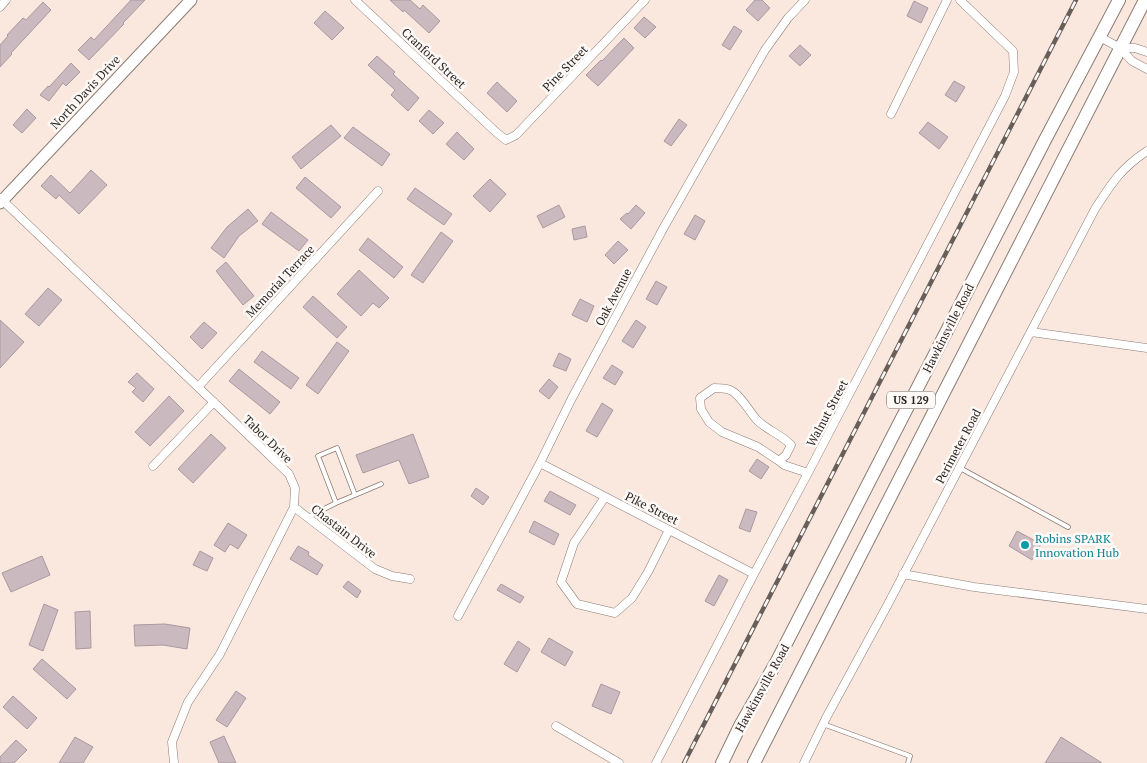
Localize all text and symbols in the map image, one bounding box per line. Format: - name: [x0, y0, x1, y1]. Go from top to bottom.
- street label: Cranford Street: [399, 24, 470, 92]
- street label: Pine Street: [539, 41, 591, 94]
- street label: North Davis Drive: [47, 52, 123, 132]
- street label: Memorial Terrace: [243, 242, 317, 320]
- street label: Oak Avenue: [592, 266, 634, 328]
- street label: Hawkinsville Road: [919, 281, 977, 375]
- street label: Walnut Street: [803, 377, 851, 449]
- road number: US 129: [887, 392, 935, 408]
- street label: Perimeter Road: [932, 406, 984, 486]
- street label: Tabor Drive: [240, 412, 296, 466]
- street label: Pike Street: [623, 488, 682, 528]
- street label: Chastain Drive: [308, 501, 380, 561]
- place label: Robins SPARK Innovation Hub: [1035, 531, 1119, 560]
- marker: Robins SPARK Innovation Hub: [1019, 539, 1031, 551]
- street label: Hawkinsville Road: [732, 641, 793, 735]

